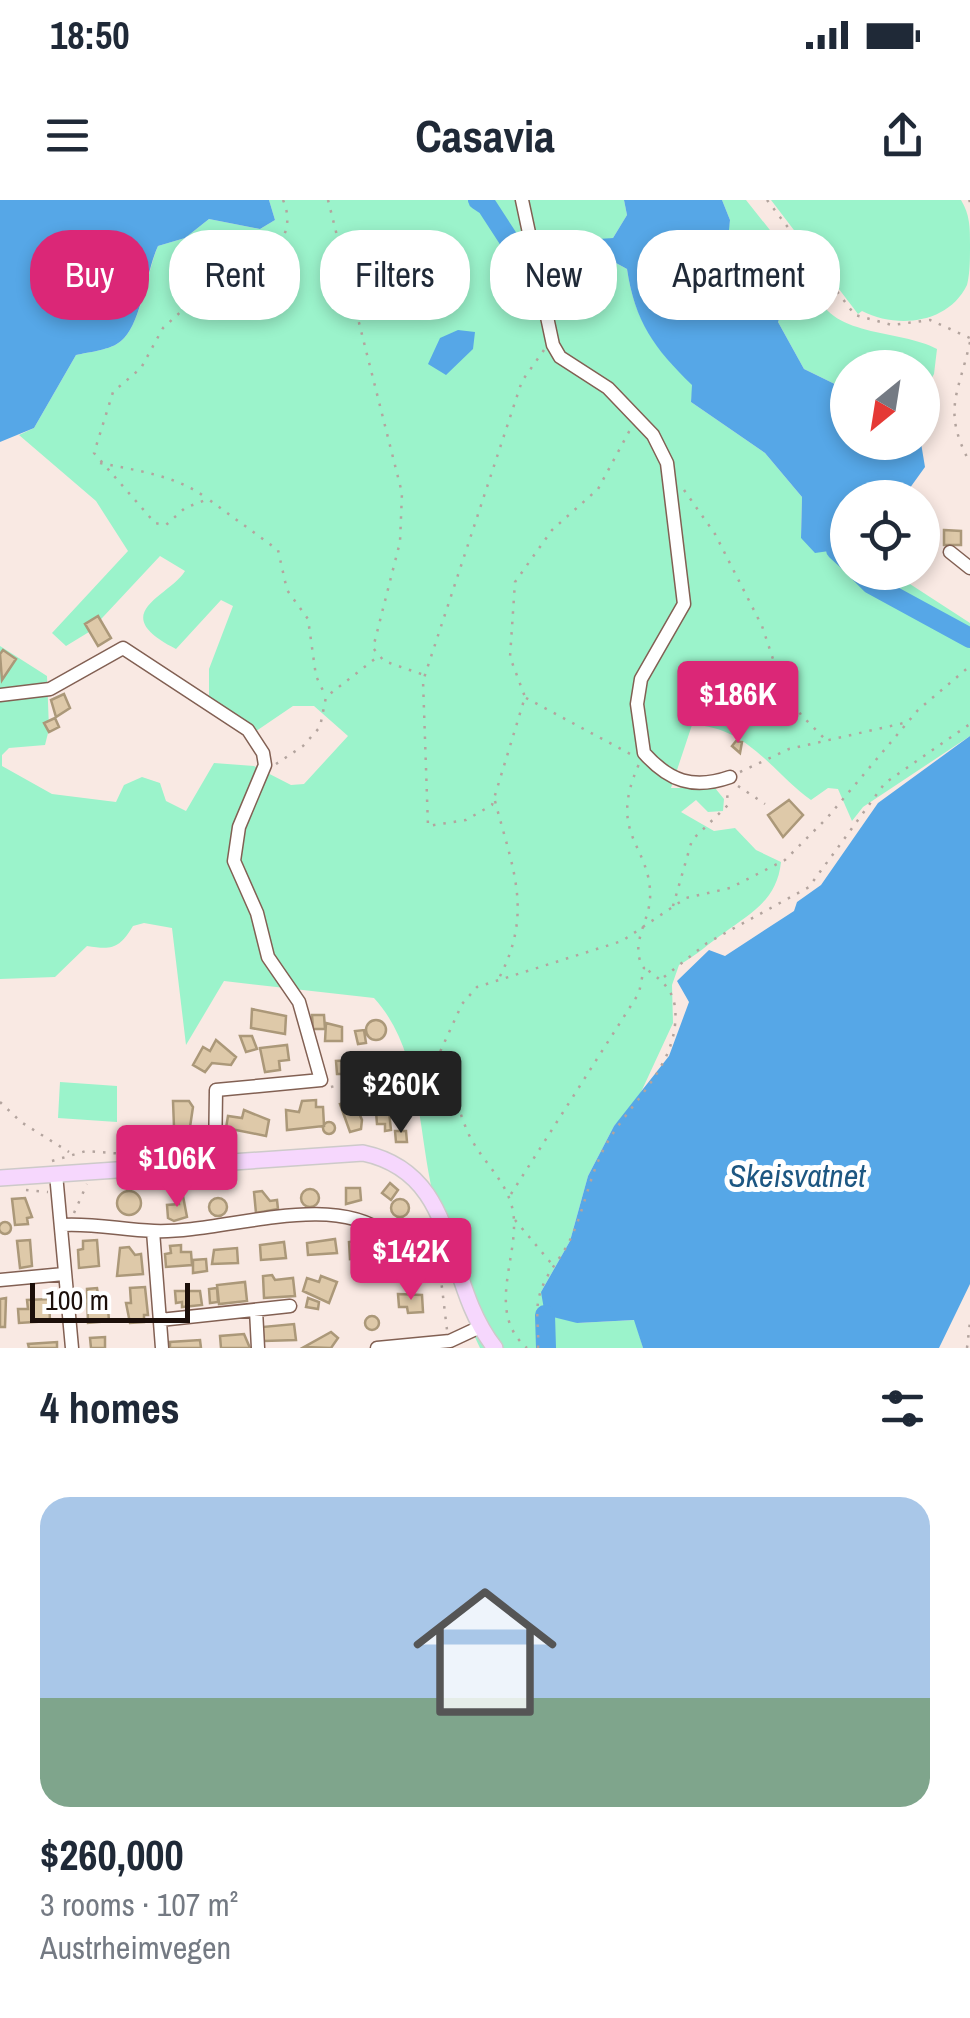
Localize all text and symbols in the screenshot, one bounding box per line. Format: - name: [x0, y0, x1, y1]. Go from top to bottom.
- text: 18:50: [50, 10, 130, 61]
- text: Casavia: [415, 105, 555, 166]
- icon: menu: [40, 108, 95, 163]
- icon: share: [875, 108, 930, 163]
- chip: Buy: [30, 230, 149, 320]
- chip: Rent: [169, 230, 300, 320]
- chip: Filters: [320, 230, 470, 320]
- chip: New: [490, 230, 617, 320]
- chip: Apartment: [637, 230, 840, 320]
- north arrow: [830, 350, 940, 460]
- map controls: [830, 350, 940, 590]
- button: locate: [830, 480, 940, 590]
- pin: $186K: [668, 661, 808, 746]
- text: $186K: [699, 672, 777, 715]
- pin: $260K: [331, 1051, 471, 1136]
- text: $260K: [362, 1062, 440, 1105]
- pin: $106K: [107, 1125, 247, 1210]
- text: $106K: [138, 1136, 216, 1179]
- water label: Skeisvatnet: [728, 1154, 866, 1197]
- pin: $142K: [341, 1218, 481, 1303]
- text: $142K: [372, 1229, 450, 1272]
- scale bar: [30, 1278, 190, 1322]
- text: 100 m: [45, 1281, 109, 1319]
- text: 4 homes: [40, 1380, 180, 1436]
- icon: filters: [875, 1381, 930, 1436]
- icon: home: [395, 1562, 575, 1742]
- text: $260,000: [40, 1827, 184, 1883]
- text: 3 rooms · 107 m²: [40, 1883, 238, 1926]
- text: Austrheimvegen: [40, 1926, 231, 1969]

